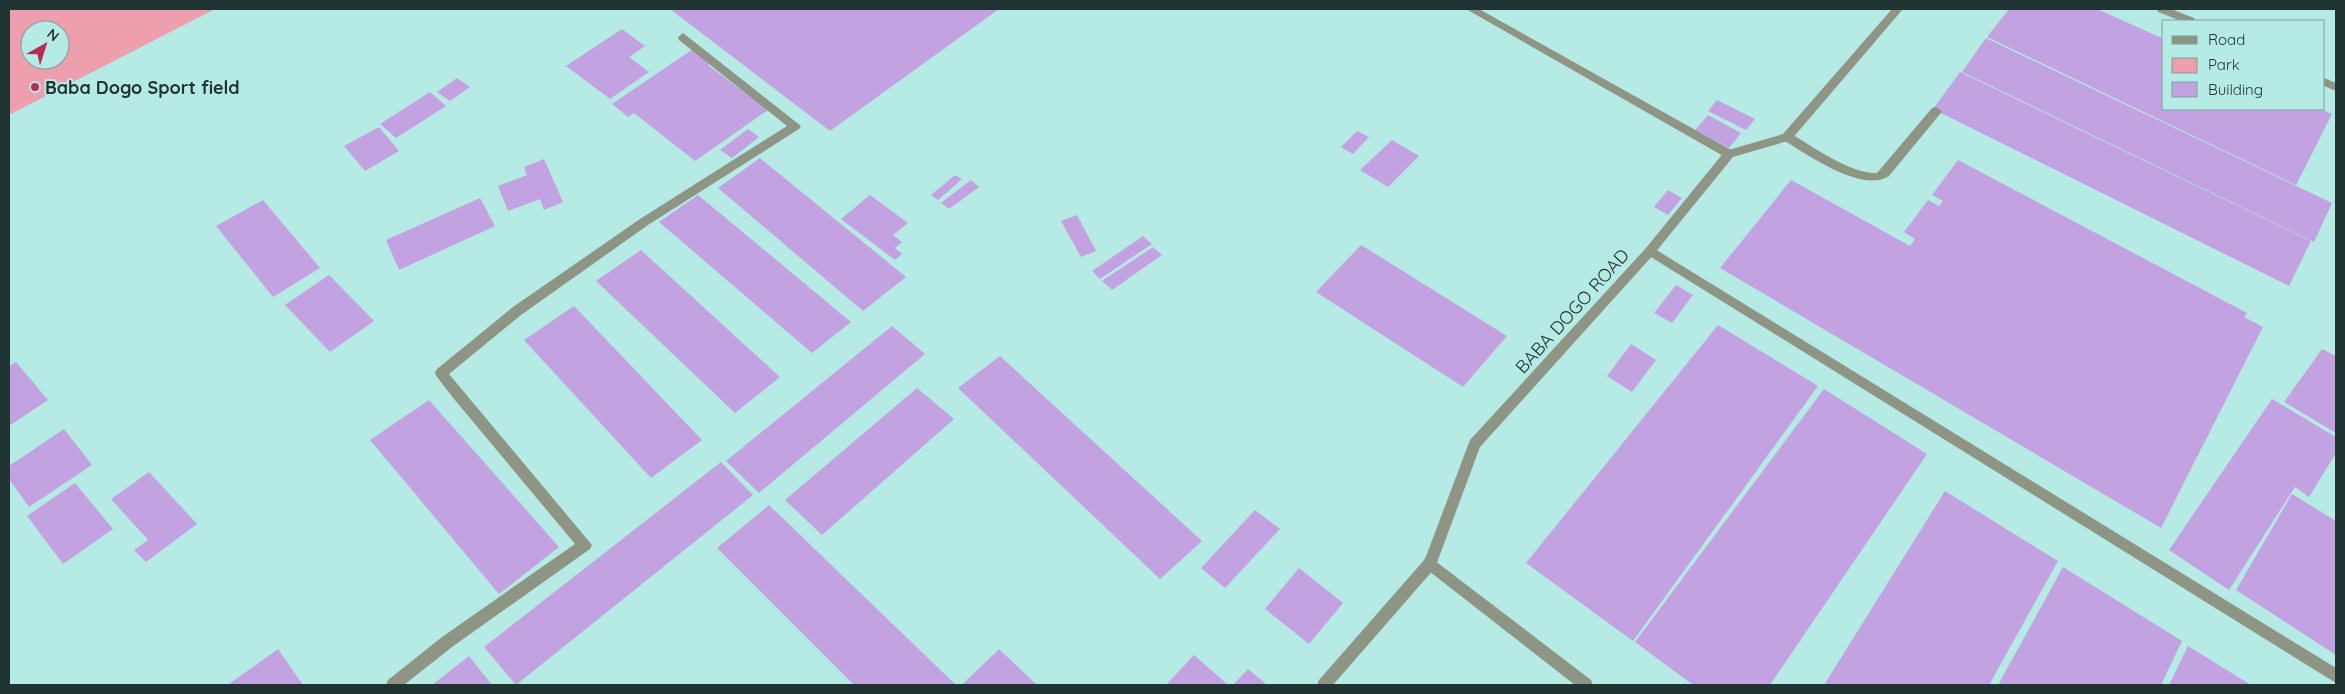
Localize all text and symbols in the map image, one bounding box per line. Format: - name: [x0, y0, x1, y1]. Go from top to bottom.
- north arrow: [20, 20, 70, 70]
- legend: [2162, 20, 2325, 110]
- text: N: [44, 25, 63, 45]
- text: Road: [2208, 30, 2245, 49]
- text: Park: [2208, 55, 2240, 74]
- place label: Baba Dogo Sport field: [45, 76, 240, 99]
- text: Building: [2208, 80, 2263, 99]
- marker: Baba Dogo Sport field: [29, 81, 41, 93]
- street label: BABA DOGO ROAD: [1510, 244, 1634, 378]

